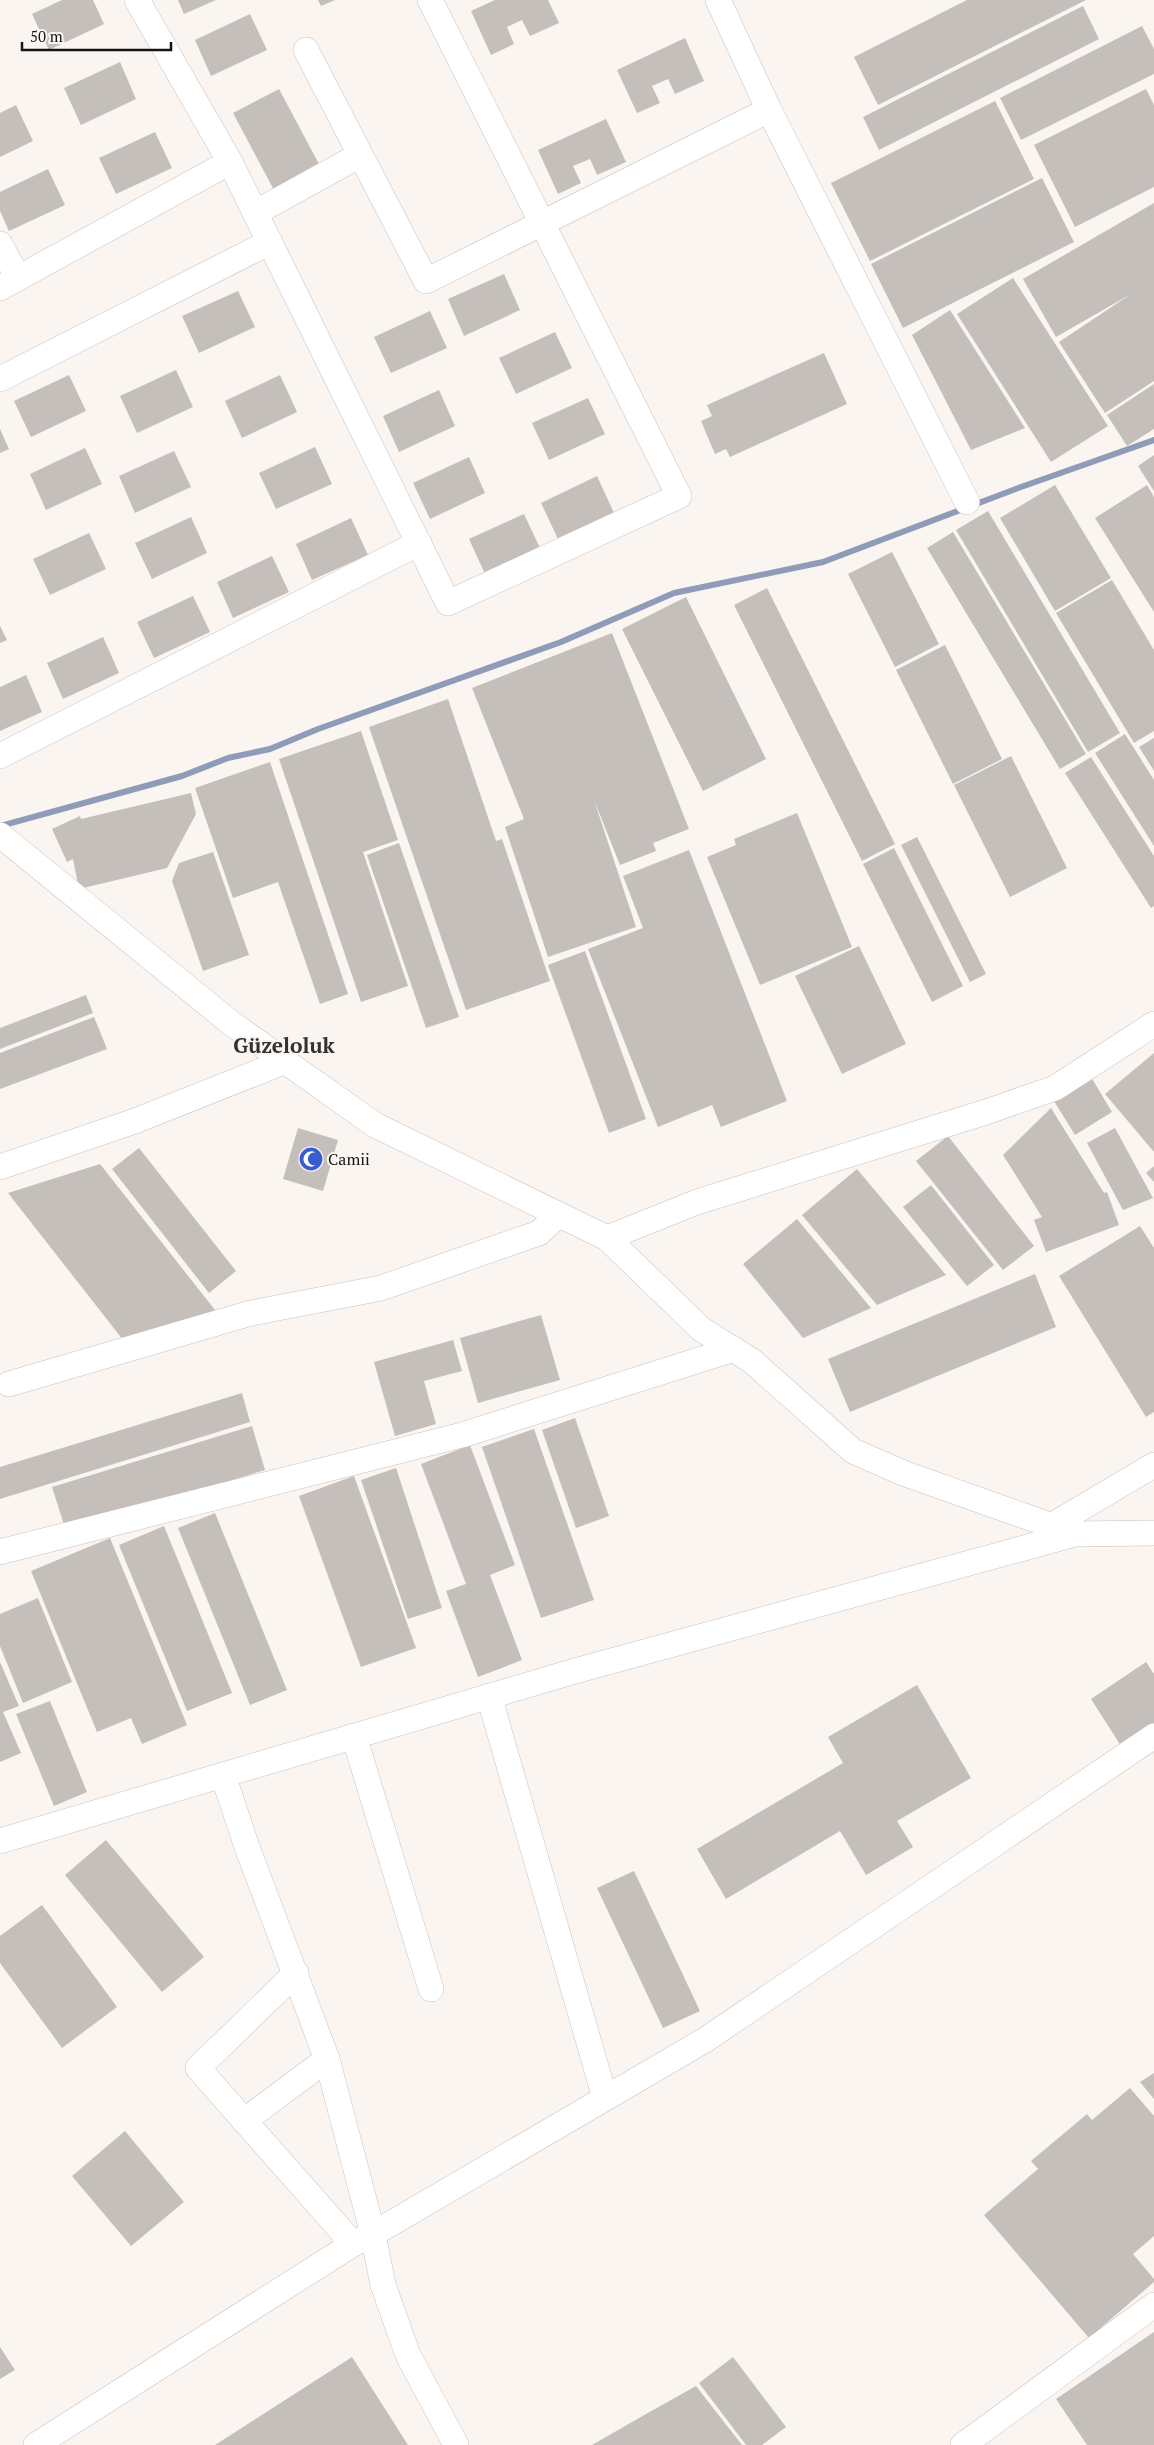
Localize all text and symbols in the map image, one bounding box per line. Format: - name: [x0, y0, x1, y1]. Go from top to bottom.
- scale bar: [22, 20, 171, 52]
- text: 50 m: [30, 26, 63, 46]
- district label: Güzeloluk: [233, 1031, 335, 1059]
- mosque icon: Camii: [298, 1146, 324, 1172]
- place label: Camii: [328, 1148, 370, 1170]

